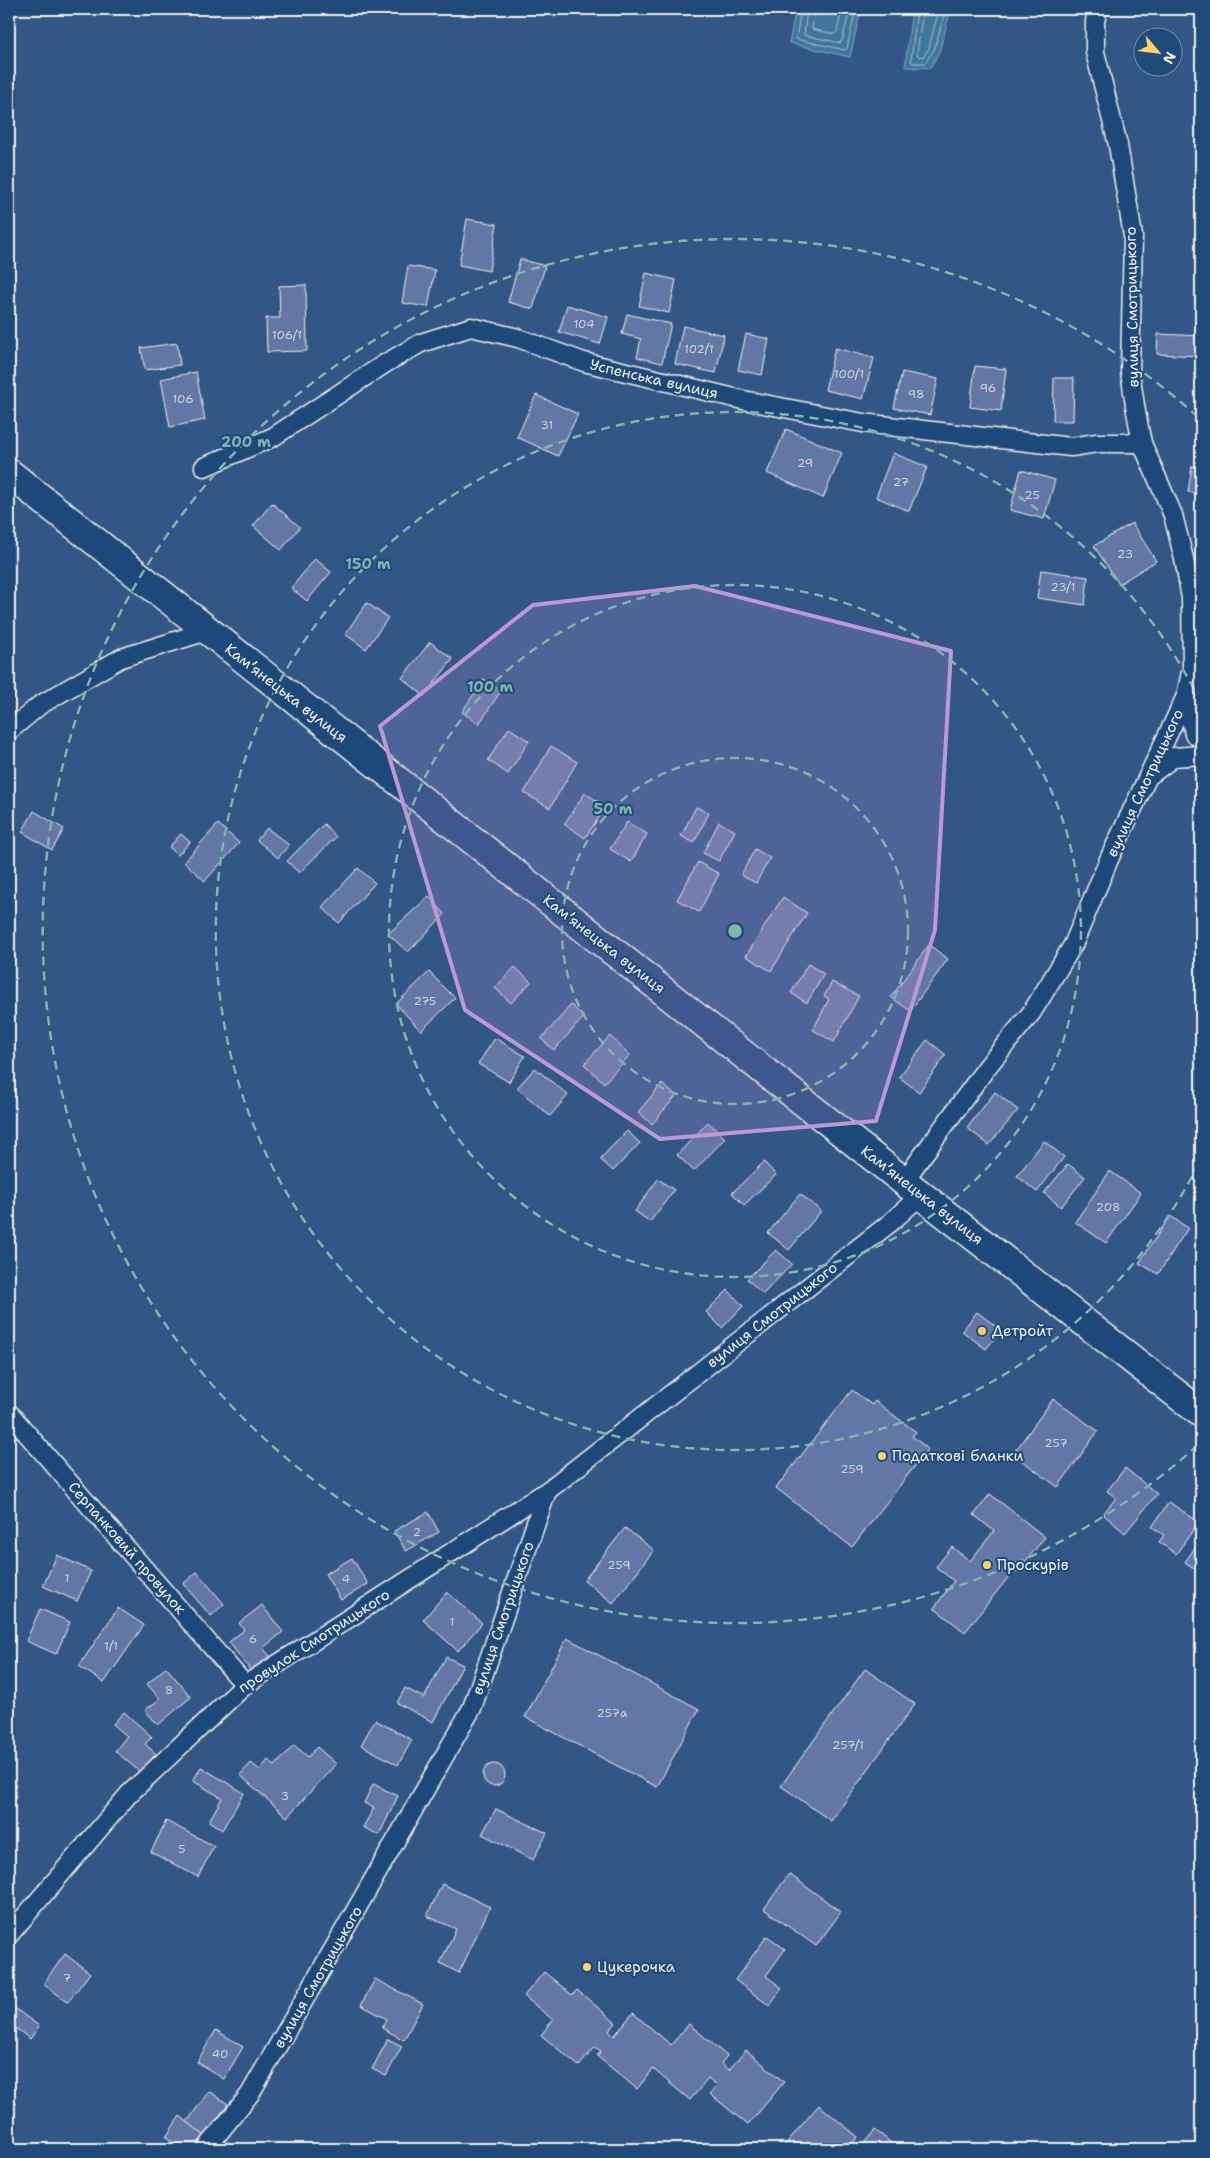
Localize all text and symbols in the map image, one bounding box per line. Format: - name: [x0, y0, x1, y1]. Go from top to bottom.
- north arrow: [1132, 28, 1182, 78]
- text: N: [1159, 49, 1180, 67]
- street label: вулиця Смотрицького: [1121, 226, 1143, 388]
- house number: 104: [573, 316, 595, 332]
- house number: 106/1: [272, 327, 302, 343]
- house number: 102/1: [684, 341, 714, 357]
- street label: Успенська вулиця: [588, 354, 720, 404]
- house number: 100/1: [834, 366, 864, 382]
- house number: 96: [980, 380, 996, 396]
- house number: 98: [908, 386, 924, 402]
- house number: 106: [172, 391, 194, 407]
- house number: 31: [541, 417, 553, 433]
- text: 200 m: [221, 432, 271, 452]
- house number: 29: [797, 455, 813, 471]
- house number: 27: [893, 474, 909, 490]
- house number: 25: [1024, 487, 1040, 503]
- house number: 23: [1117, 546, 1133, 562]
- text: 150 m: [345, 554, 391, 574]
- house number: 23/1: [1050, 579, 1076, 595]
- street label: Камʼянецька вулиця: [221, 639, 351, 747]
- text: 100 m: [467, 677, 513, 697]
- street label: вулиця Смотрицького: [1102, 706, 1188, 860]
- text: 50 m: [594, 799, 633, 819]
- street label: Камʼянецька вулиця: [539, 890, 669, 998]
- centre of rings: [726, 922, 744, 940]
- house number: 275: [414, 993, 436, 1009]
- street label: Камʼянецька вулиця: [857, 1141, 987, 1249]
- house number: 208: [1096, 1199, 1120, 1215]
- street label: вулиця Смотрицького: [702, 1258, 842, 1372]
- place label: Детройт: [992, 1321, 1053, 1341]
- marker: Детройт: [976, 1325, 988, 1337]
- house number: 257: [1044, 1435, 1068, 1451]
- place label: Податкові бланки: [892, 1446, 1023, 1466]
- marker: Податкові бланки: [876, 1450, 888, 1462]
- house number: 259: [840, 1461, 864, 1477]
- street label: Серпанковий провулок: [64, 1477, 190, 1619]
- house number: 2: [413, 1524, 421, 1540]
- street label: вулиця Смотрицького: [467, 1539, 539, 1697]
- place label: Проскурів: [997, 1555, 1069, 1575]
- house number: 259: [607, 1557, 631, 1573]
- marker: Проскурів: [981, 1559, 993, 1571]
- house number: 1: [64, 1570, 70, 1586]
- house number: 4: [342, 1571, 350, 1587]
- street label: провулок Смотрицького: [234, 1584, 394, 1698]
- house number: 1: [449, 1614, 455, 1630]
- house number: 6: [249, 1631, 257, 1647]
- house number: 1/1: [104, 1638, 118, 1654]
- house number: 8: [165, 1682, 173, 1698]
- house number: 257а: [597, 1705, 628, 1721]
- house number: 257/1: [832, 1737, 864, 1753]
- house number: 3: [281, 1788, 289, 1804]
- house number: 5: [178, 1841, 186, 1857]
- street label: вулиця Смотрицького: [269, 1902, 367, 2052]
- place label: Цукерочка: [597, 1957, 676, 1977]
- marker: Цукерочка: [581, 1961, 593, 1973]
- house number: 7: [63, 1970, 71, 1986]
- house number: 40: [212, 2046, 228, 2062]

